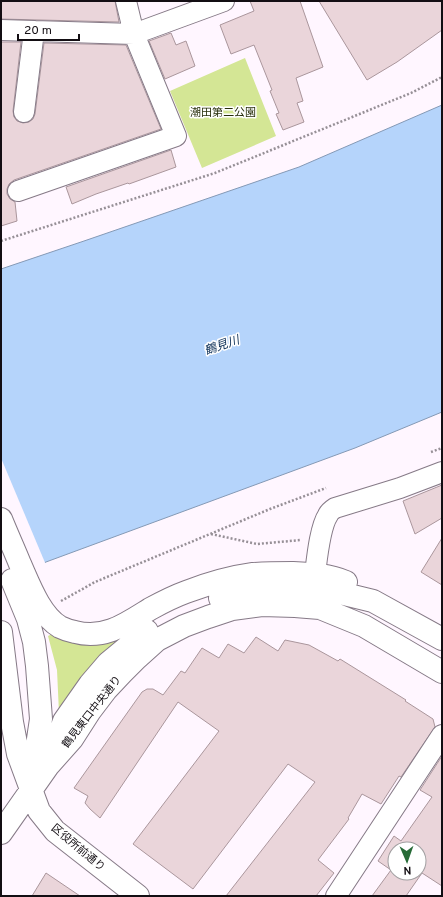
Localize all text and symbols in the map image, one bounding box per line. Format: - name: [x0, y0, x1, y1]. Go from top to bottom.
- scale bar: [18, 16, 79, 42]
- text: 20 m: [24, 23, 52, 39]
- park label: 潮田第二公園: [190, 106, 256, 120]
- water label: 鶴見川: [202, 332, 244, 359]
- street label: 鶴見東口中央通り: [59, 673, 125, 751]
- street label: 区役所前通り: [48, 821, 108, 875]
- north arrow: [387, 841, 427, 881]
- text: N: [403, 863, 412, 877]

